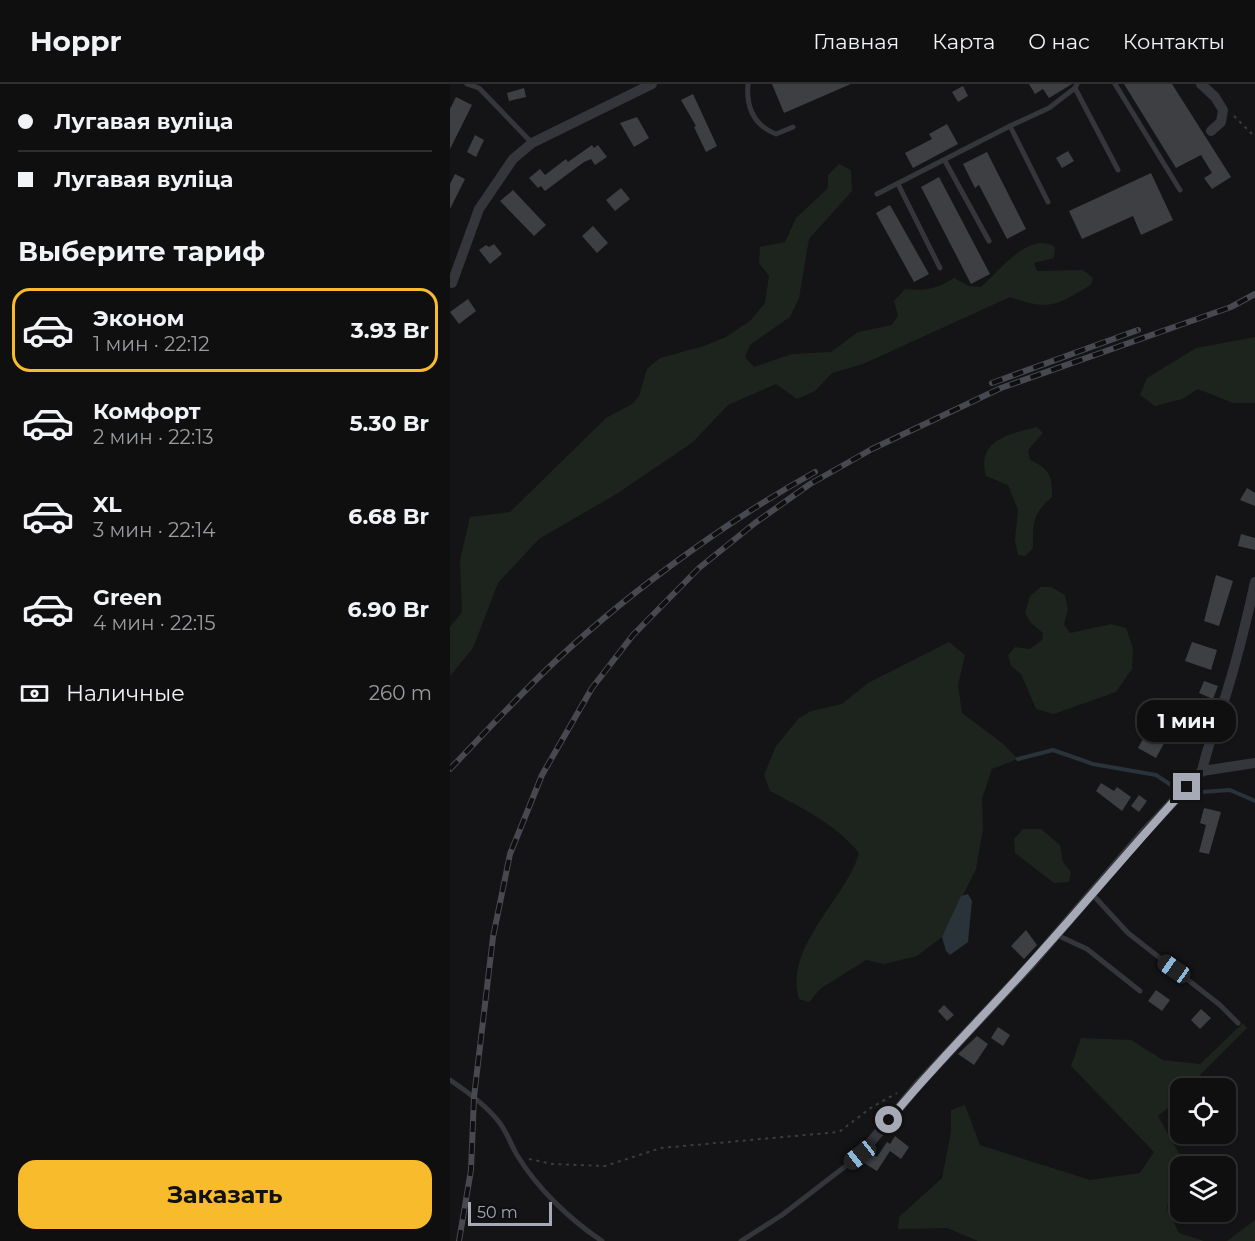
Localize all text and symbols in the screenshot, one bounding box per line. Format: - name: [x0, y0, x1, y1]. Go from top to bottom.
- text: Hoppr: [30, 24, 122, 58]
- text: Главная: [813, 29, 899, 54]
- text: Карта: [932, 29, 995, 54]
- text: О нас: [1028, 29, 1090, 54]
- text: Контакты: [1123, 29, 1225, 54]
- text: Лугавая вуліца: [54, 108, 233, 135]
- text: Лугавая вуліца: [54, 166, 233, 193]
- text: Выберите тариф: [18, 235, 265, 268]
- icon: car: [21, 303, 75, 357]
- text: Эконом: [93, 305, 184, 332]
- text: 3.93 Br: [351, 317, 429, 344]
- text: 1 мин · 22:12: [93, 332, 210, 356]
- icon: car: [21, 396, 75, 450]
- text: Комфорт: [93, 398, 201, 425]
- text: 5.30 Br: [349, 410, 429, 437]
- text: 2 мин · 22:13: [93, 425, 214, 449]
- icon: car: [21, 489, 75, 543]
- text: XL: [93, 491, 122, 518]
- text: 6.68 Br: [348, 503, 429, 530]
- text: 3 мин · 22:14: [93, 518, 216, 542]
- icon: car: [21, 582, 75, 636]
- text: Green: [93, 584, 162, 611]
- text: 6.90 Br: [348, 596, 429, 623]
- text: 4 мин · 22:15: [93, 611, 216, 635]
- icon: cash: [18, 677, 51, 710]
- text: Наличные: [66, 680, 185, 707]
- text: 260 m: [369, 681, 432, 705]
- callout: 1 мин: [1138, 700, 1236, 742]
- text: 1 мин: [1158, 709, 1215, 733]
- route end: [1173, 773, 1200, 800]
- car: [1154, 951, 1194, 987]
- map controls: [1170, 1078, 1236, 1222]
- button: locate: [1170, 1078, 1236, 1144]
- route start: [875, 1106, 902, 1133]
- car: [840, 1137, 880, 1173]
- button: layers: [1170, 1156, 1236, 1222]
- button: Заказать: [18, 1160, 432, 1229]
- scale bar: [468, 1199, 552, 1226]
- text: 50 m: [477, 1203, 518, 1222]

